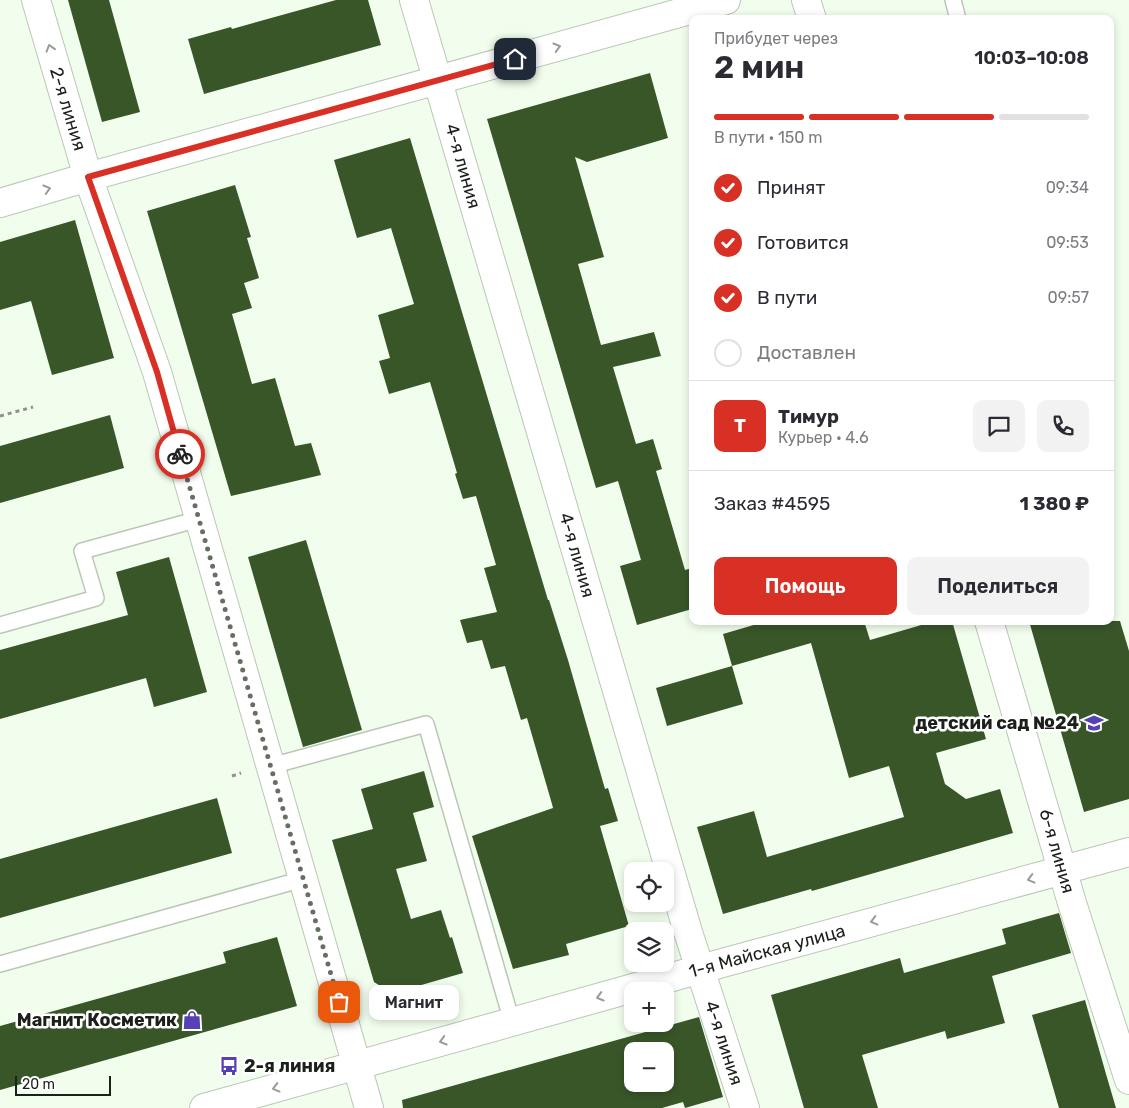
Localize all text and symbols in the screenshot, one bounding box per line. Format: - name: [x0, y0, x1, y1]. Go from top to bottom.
- text: Прибудет через: [714, 29, 838, 48]
- pin: [494, 38, 536, 80]
- one-way arrow: [553, 42, 562, 53]
- one-way arrow: [45, 44, 55, 52]
- icon: home: [501, 45, 529, 73]
- text: 10:03–10:08: [974, 46, 1089, 69]
- text: 2 мин: [714, 48, 805, 86]
- street label: 2-я линия: [45, 65, 91, 153]
- street label: 4-я линия: [440, 121, 486, 211]
- text: В пути · 150 m: [714, 128, 823, 147]
- icon: check: [714, 174, 742, 202]
- text: Принят: [757, 176, 825, 199]
- text: 09:34: [1046, 178, 1089, 197]
- one-way arrow: [42, 185, 50, 195]
- icon: check: [714, 229, 742, 257]
- text: Готовится: [757, 231, 849, 254]
- text: 09:53: [1046, 233, 1089, 252]
- icon: check: [714, 284, 742, 312]
- text: В пути: [757, 286, 817, 309]
- text: 09:57: [1048, 288, 1089, 307]
- text: Доставлен: [757, 341, 856, 364]
- button: chat: [973, 400, 1025, 452]
- button: phone: [1037, 400, 1089, 452]
- text: Тимур: [778, 405, 839, 428]
- text: Т: [734, 414, 746, 437]
- text: Курьер · 4.6: [778, 428, 869, 447]
- courier: [155, 429, 205, 479]
- icon: bike: [166, 440, 194, 468]
- text: Заказ #4595: [714, 492, 830, 515]
- text: 1 380 ₽: [1019, 492, 1089, 515]
- street label: 4-я линия: [554, 510, 600, 600]
- button: Помощь: [714, 557, 897, 615]
- button: Поделиться: [907, 557, 1089, 615]
- place label: детский сад №24: [916, 712, 1079, 734]
- school or university icon: детский сад №24: [1083, 712, 1105, 734]
- street label: 6-я линия: [1034, 806, 1080, 896]
- map controls: [624, 862, 674, 1092]
- button: locate: [624, 862, 674, 912]
- one-way arrow: [1027, 873, 1036, 884]
- one-way arrow: [871, 916, 879, 926]
- street label: 1-я Майская улица: [686, 919, 848, 983]
- button: layers: [624, 922, 674, 972]
- pin: [318, 981, 360, 1023]
- button: +: [624, 982, 674, 1032]
- callout: Магнит: [369, 984, 459, 1020]
- icon: bag: [325, 988, 353, 1016]
- one-way arrow: [596, 992, 604, 1002]
- text: Магнит: [385, 993, 443, 1012]
- street label: 4-я линия: [700, 998, 748, 1088]
- place label: Магнит Косметик: [17, 1009, 177, 1031]
- shop icon: Магнит Косметик: [181, 1009, 203, 1031]
- one-way arrow: [440, 1036, 448, 1046]
- button: −: [624, 1042, 674, 1092]
- bus stop icon: 2-я линия: [218, 1055, 240, 1077]
- place label: 2-я линия: [244, 1055, 335, 1077]
- scale bar: [15, 1073, 111, 1096]
- text: 20 m: [22, 1076, 55, 1093]
- one-way arrow: [272, 1082, 281, 1093]

